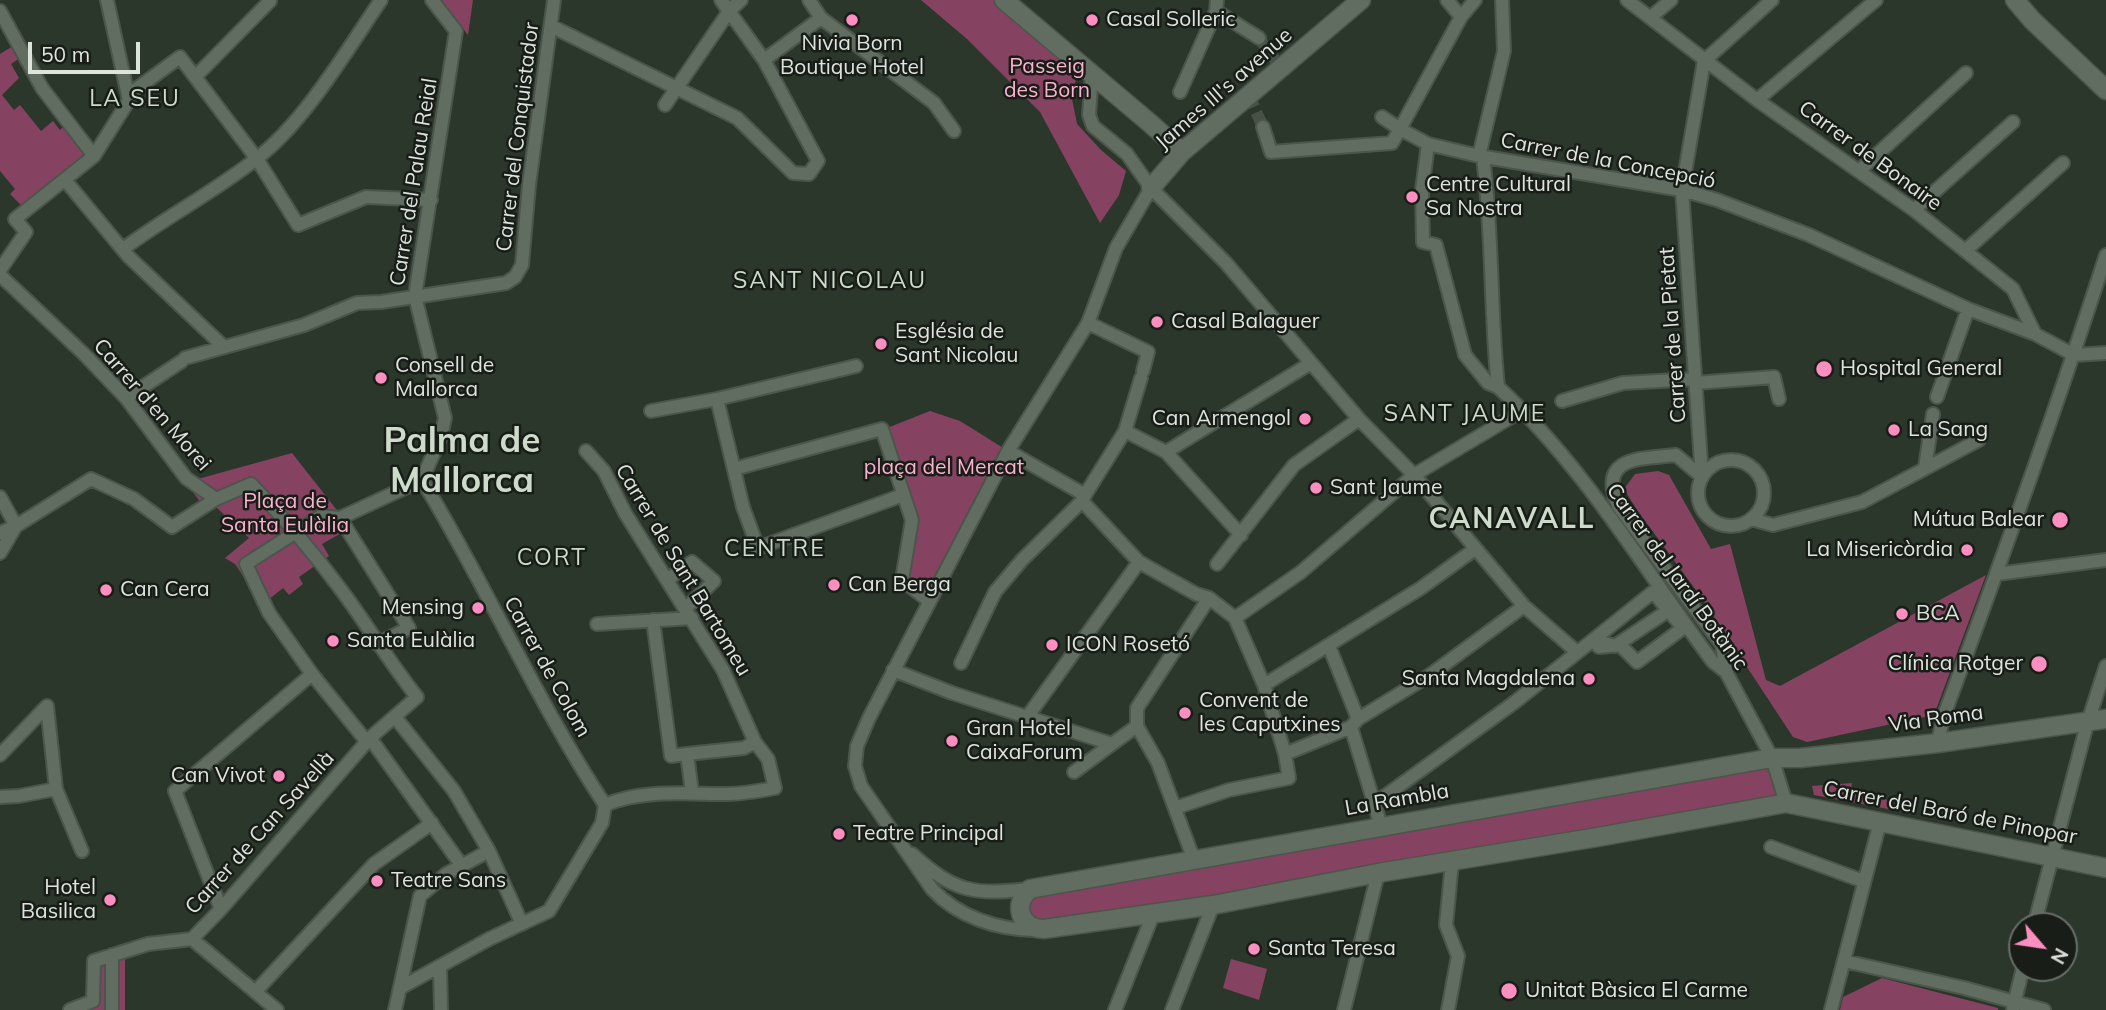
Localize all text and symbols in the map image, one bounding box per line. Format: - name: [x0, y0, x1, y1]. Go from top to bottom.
- place label: Casal Solleric: [1106, 7, 1236, 33]
- marker: Nivia Born Boutique Hotel: [844, 12, 860, 28]
- marker: Casal Solleric: [1084, 12, 1100, 28]
- street label: Carrer del Conquistador: [491, 21, 545, 253]
- street label: James III's avenue: [1150, 23, 1298, 155]
- scale bar: [32, 28, 144, 72]
- place label: Nivia Born Boutique Hotel: [780, 31, 924, 81]
- text: 50 m: [41, 41, 90, 67]
- park label: Passeig des Born: [1004, 54, 1090, 104]
- street label: Carrer del Palau Reial: [385, 76, 443, 288]
- district label: LA SEU: [90, 85, 180, 113]
- street label: Carrer de Bonaire: [1793, 96, 1947, 216]
- street label: Carrer de la Concepció: [1498, 128, 1718, 194]
- place label: Centre Cultural Sa Nostra: [1426, 172, 1571, 222]
- marker: Centre Cultural Sa Nostra: [1404, 189, 1420, 205]
- street label: Carrer de la Pietat: [1654, 246, 1692, 424]
- district label: SANT NICOLAU: [734, 267, 926, 295]
- place label: Casal Balaguer: [1171, 309, 1319, 335]
- marker: Casal Balaguer: [1149, 314, 1165, 330]
- place label: Església de Sant Nicolau: [895, 319, 1018, 369]
- street label: Carrer d'en Morei: [88, 334, 216, 476]
- marker: Església de Sant Nicolau: [873, 336, 889, 352]
- place label: Consell de Mallorca: [395, 353, 494, 403]
- place label: Hospital General: [1840, 356, 2002, 382]
- marker: Hospital General: [1814, 359, 1834, 379]
- marker: Consell de Mallorca: [373, 370, 389, 386]
- district label: SANT JAUME: [1385, 400, 1545, 428]
- place label: Can Armengol: [1152, 406, 1291, 432]
- marker: Can Armengol: [1297, 411, 1313, 427]
- place label: La Sang: [1908, 417, 1988, 443]
- district label: Palma de Mallorca: [384, 420, 540, 502]
- marker: La Sang: [1886, 422, 1902, 438]
- park label: plaça del Mercat: [864, 455, 1024, 481]
- street label: Carrer de Sant Bartomeu: [610, 459, 756, 681]
- place label: Sant Jaume: [1330, 475, 1442, 501]
- street label: Carrer del Jardí Botànic: [1601, 479, 1753, 675]
- marker: Sant Jaume: [1308, 480, 1324, 496]
- park label: Plaça de Santa Eulàlia: [221, 489, 349, 539]
- district label: CANAVALL: [1429, 503, 1595, 537]
- place label: Mútua Balear: [1913, 507, 2044, 533]
- marker: Mútua Balear: [2050, 510, 2070, 530]
- district label: CENTRE: [725, 535, 825, 563]
- place label: La Misericòrdia: [1806, 537, 1953, 563]
- marker: La Misericòrdia: [1959, 542, 1975, 558]
- district label: CORT: [517, 544, 587, 572]
- place label: Can Berga: [848, 572, 951, 598]
- place label: Can Cera: [120, 577, 210, 603]
- marker: Can Berga: [826, 577, 842, 593]
- marker: Can Cera: [98, 582, 114, 598]
- street label: Carrer de Colom: [498, 592, 596, 742]
- place label: Mensing: [382, 595, 464, 621]
- marker: Mensing: [470, 600, 486, 616]
- place label: BCA: [1916, 601, 1960, 627]
- marker: BCA: [1894, 606, 1910, 622]
- place label: Santa Eulàlia: [347, 628, 475, 654]
- place label: ICON Rosetó: [1066, 632, 1190, 658]
- marker: Santa Eulàlia: [325, 633, 341, 649]
- marker: ICON Rosetó: [1044, 637, 1060, 653]
- place label: Clínica Rotger: [1888, 651, 2023, 677]
- marker: Clínica Rotger: [2029, 654, 2049, 674]
- place label: Santa Magdalena: [1402, 666, 1575, 692]
- marker: Santa Magdalena: [1581, 671, 1597, 687]
- place label: Convent de les Caputxines: [1199, 688, 1341, 738]
- street label: Via Roma: [1887, 700, 1985, 738]
- marker: Convent de les Caputxines: [1177, 705, 1193, 721]
- place label: Gran Hotel CaixaForum: [966, 716, 1083, 766]
- marker: Gran Hotel CaixaForum: [944, 733, 960, 749]
- street label: Carrer de Can Savellà: [180, 746, 340, 920]
- place label: Can Vivot: [171, 763, 265, 789]
- marker: Can Vivot: [271, 768, 287, 784]
- street label: Carrer del Baró de Pinopar: [1821, 776, 2079, 850]
- street label: La Rambla: [1343, 778, 1451, 822]
- place label: Teatre Principal: [853, 821, 1004, 847]
- marker: Teatre Principal: [831, 826, 847, 842]
- place label: Teatre Sans: [391, 868, 506, 894]
- marker: Teatre Sans: [369, 873, 385, 889]
- place label: Hotel Basilica: [21, 875, 96, 925]
- marker: Hotel Basilica: [102, 892, 118, 908]
- north arrow: [2008, 912, 2078, 982]
- place label: Santa Teresa: [1268, 936, 1396, 962]
- marker: Santa Teresa: [1246, 941, 1262, 957]
- text: N: [2046, 944, 2074, 968]
- place label: Unitat Bàsica El Carme: [1525, 978, 1748, 1004]
- marker: Unitat Bàsica El Carme: [1499, 981, 1519, 1001]

